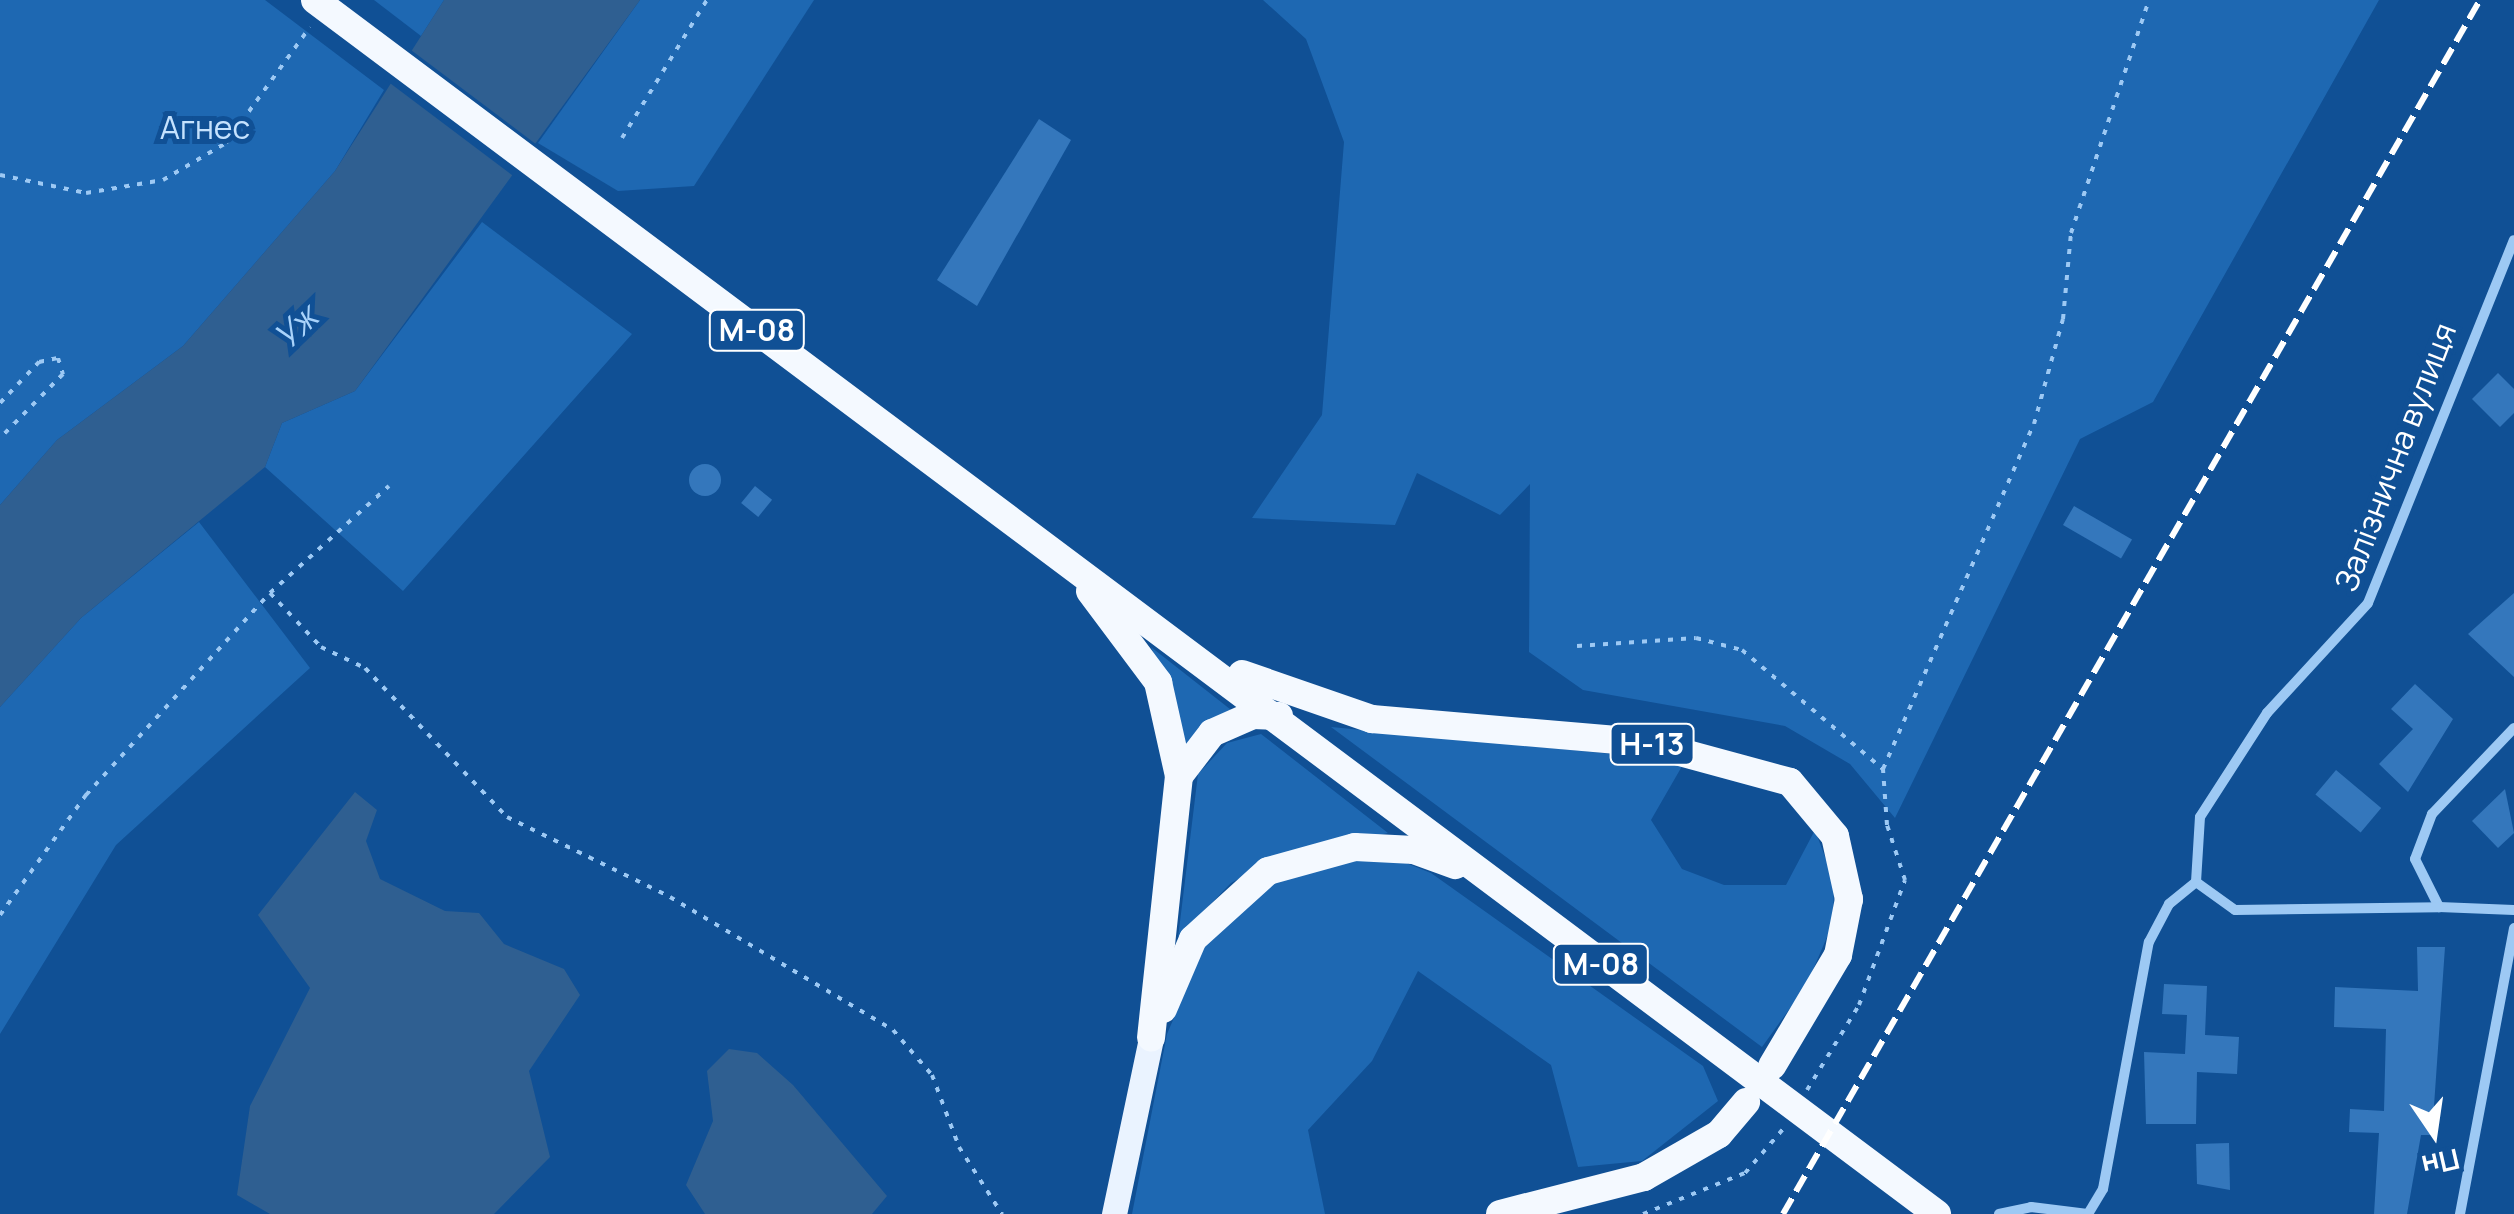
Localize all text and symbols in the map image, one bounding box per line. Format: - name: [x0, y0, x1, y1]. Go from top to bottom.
- park label: Агнес: [160, 108, 250, 146]
- water label: Уж: [264, 296, 326, 358]
- road number: М-08: [707, 305, 807, 355]
- street label: Залізнична вулиця: [2326, 318, 2464, 596]
- road number: Н-13: [1610, 719, 1694, 769]
- road number: М-08: [1551, 939, 1651, 989]
- north arrow: [2384, 1084, 2484, 1184]
- text: Пн: [2418, 1140, 2463, 1186]

